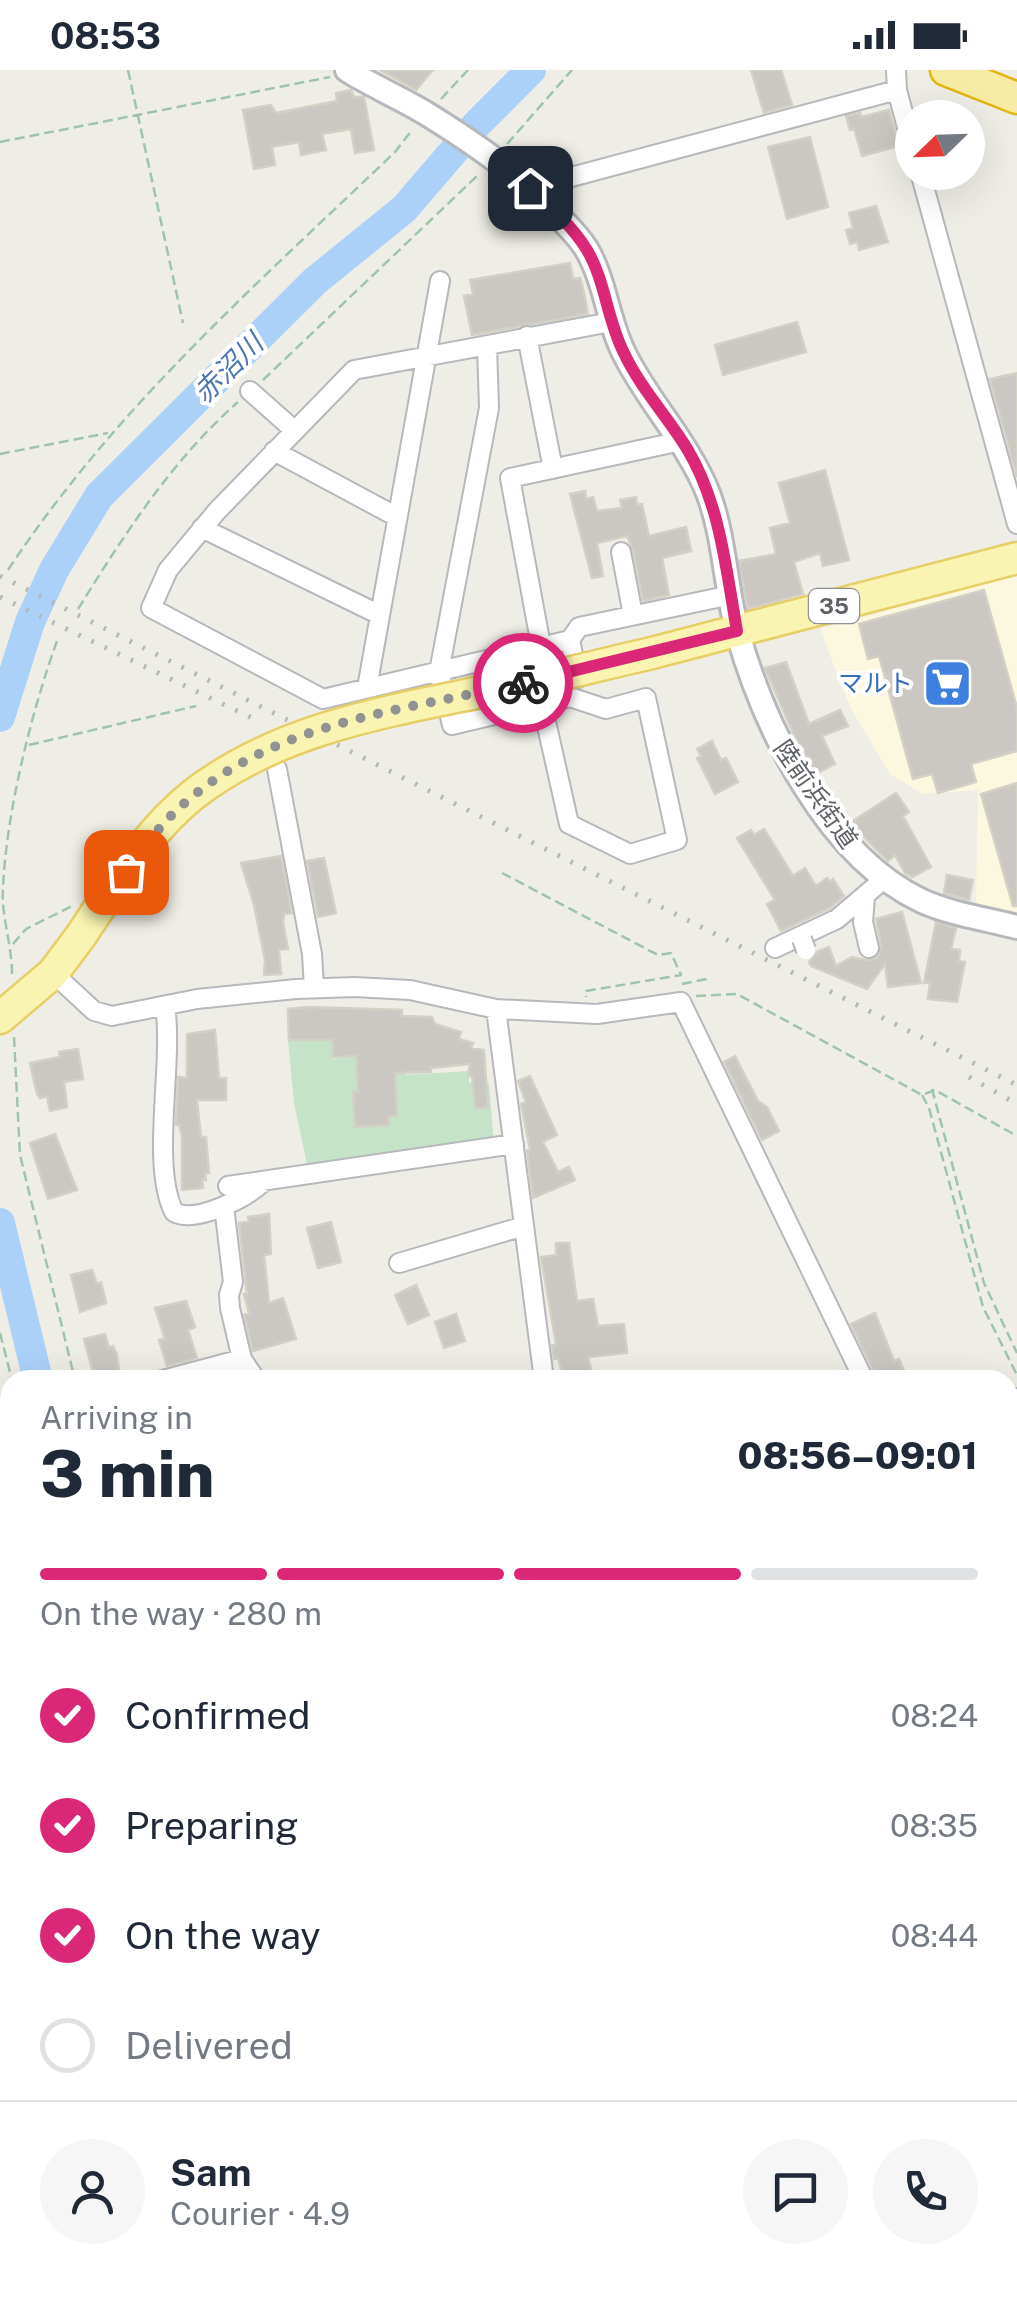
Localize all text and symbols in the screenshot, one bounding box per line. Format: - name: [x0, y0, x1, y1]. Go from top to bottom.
- text: 08:53: [50, 13, 161, 58]
- north arrow: [895, 100, 985, 190]
- map controls: [895, 100, 985, 190]
- pin: [488, 146, 573, 231]
- icon: home: [503, 161, 558, 216]
- water label: 赤沼川: [186, 324, 271, 409]
- road number: 35: [809, 589, 859, 623]
- courier: [473, 633, 573, 733]
- icon: bike: [496, 656, 551, 711]
- supermarket icon: マルト: [922, 657, 974, 709]
- place label: マルト: [838, 668, 913, 698]
- street label: 陸前浜街道: [768, 734, 864, 854]
- pin: [84, 830, 169, 915]
- icon: bag: [99, 845, 154, 900]
- text: Arriving in: [40, 1399, 193, 1436]
- text: 08:56–09:01: [738, 1433, 978, 1478]
- text: 3 min: [40, 1435, 215, 1512]
- text: On the way · 280 m: [40, 1595, 322, 1632]
- icon: check: [40, 1688, 95, 1743]
- text: Confirmed: [125, 1693, 310, 1738]
- text: 08:24: [891, 1697, 978, 1734]
- icon: check: [40, 1798, 95, 1853]
- text: Preparing: [125, 1803, 299, 1848]
- text: 08:35: [890, 1807, 978, 1844]
- icon: check: [40, 1908, 95, 1963]
- text: On the way: [125, 1913, 321, 1958]
- text: 08:44: [891, 1917, 978, 1954]
- text: Delivered: [125, 2023, 293, 2068]
- button: person: [40, 2139, 145, 2244]
- button: chat: [743, 2139, 848, 2244]
- button: phone: [873, 2139, 978, 2244]
- text: Sam: [170, 2150, 252, 2195]
- text: Courier · 4.9: [170, 2195, 350, 2232]

